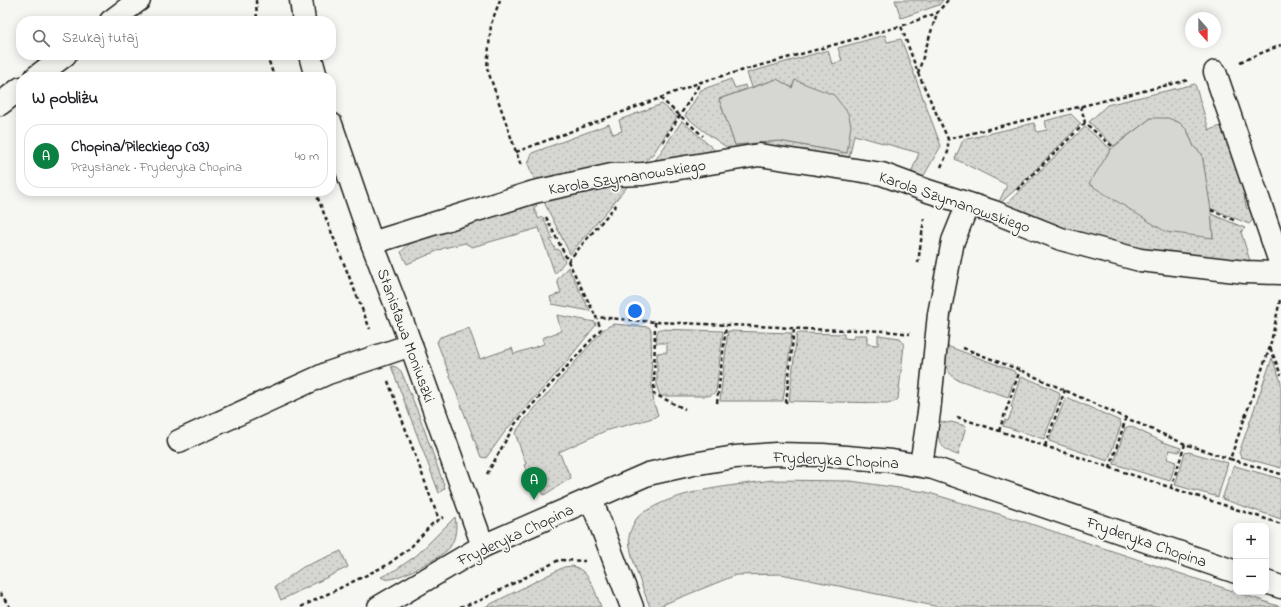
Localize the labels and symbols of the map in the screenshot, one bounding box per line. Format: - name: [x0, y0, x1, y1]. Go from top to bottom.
- north arrow: [1185, 12, 1221, 48]
- street label: Karola Szymanowskiego: [547, 154, 708, 202]
- street label: Karola Szymanowskiego: [875, 166, 1033, 240]
- street label: Stanisława Moniuszki: [370, 265, 441, 406]
- your location: [625, 301, 645, 321]
- street label: Fryderyka Chopina: [771, 446, 899, 476]
- pin: A: [521, 467, 547, 500]
- street label: Fryderyka Chopina: [453, 498, 578, 574]
- street label: Fryderyka Chopina: [1082, 511, 1210, 575]

